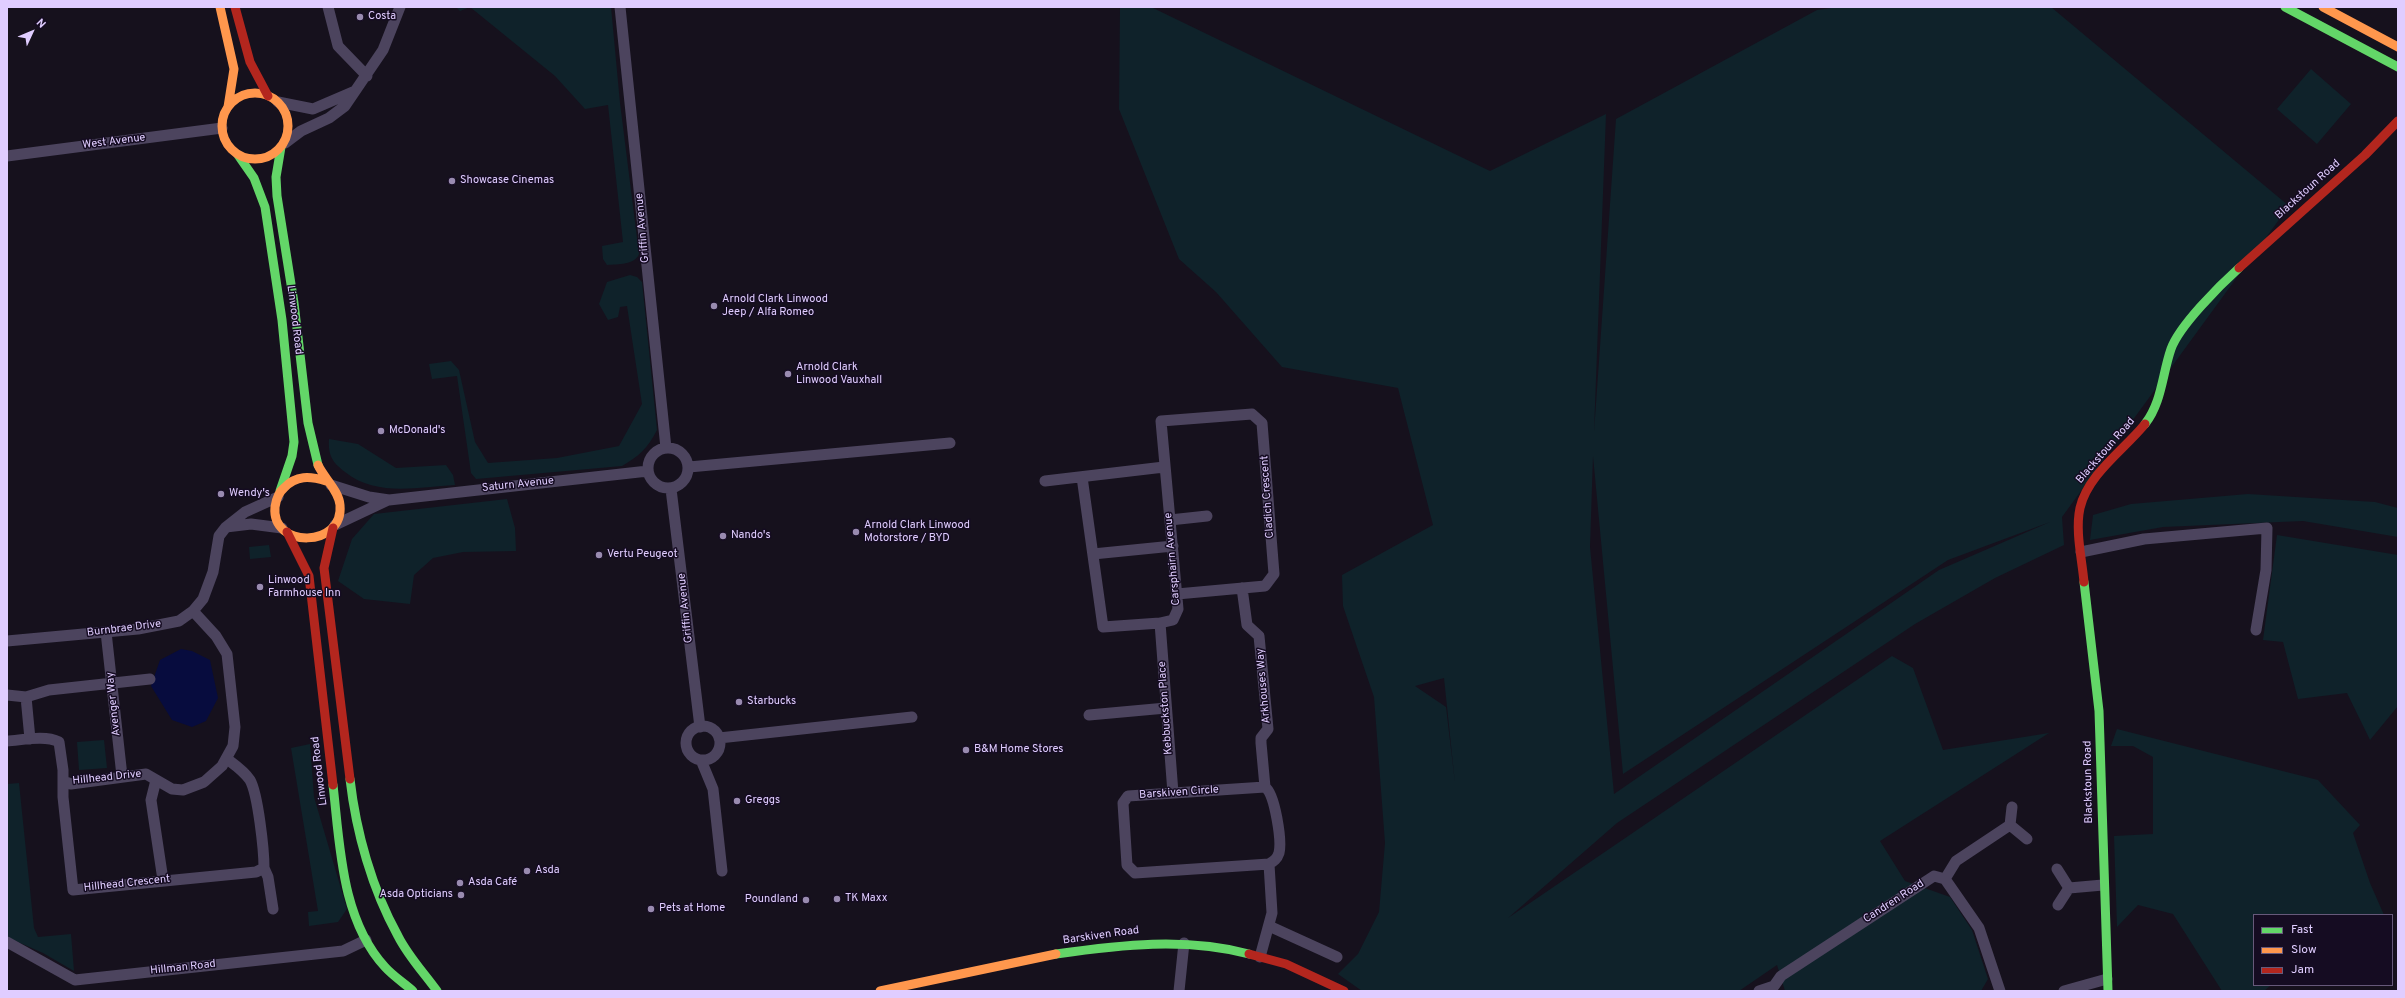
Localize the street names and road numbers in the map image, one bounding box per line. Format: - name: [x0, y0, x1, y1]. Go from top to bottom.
- street label: West Avenue: [82, 132, 146, 152]
- street label: Blackstoun Road: [2273, 157, 2343, 223]
- street label: Griffin Avenue: [633, 192, 653, 264]
- street label: Linwood Road: [283, 285, 305, 355]
- street label: Blackstoun Road: [2074, 415, 2138, 487]
- street label: Cladich Crescent: [1259, 455, 1277, 539]
- street label: Saturn Avenue: [481, 475, 555, 495]
- street label: Carsphairn Avenue: [1162, 512, 1184, 606]
- street label: Griffin Avenue: [676, 572, 696, 644]
- street label: Burnbrae Drive: [86, 618, 162, 640]
- street label: Arkhouses Way: [1254, 648, 1274, 724]
- street label: Kebbuckston Place: [1156, 661, 1176, 755]
- street label: Avenger Way: [104, 671, 124, 737]
- street label: Linwood Road: [309, 736, 331, 806]
- street label: Blackstoun Road: [2082, 740, 2096, 824]
- street label: Hillhead Drive: [72, 768, 142, 788]
- street label: Barskiven Circle: [1139, 784, 1219, 802]
- street label: Hillhead Crescent: [83, 873, 171, 895]
- street label: Candren Road: [1861, 877, 1927, 927]
- street label: Barskiven Road: [1062, 924, 1140, 948]
- street label: Hillman Road: [150, 958, 216, 978]

